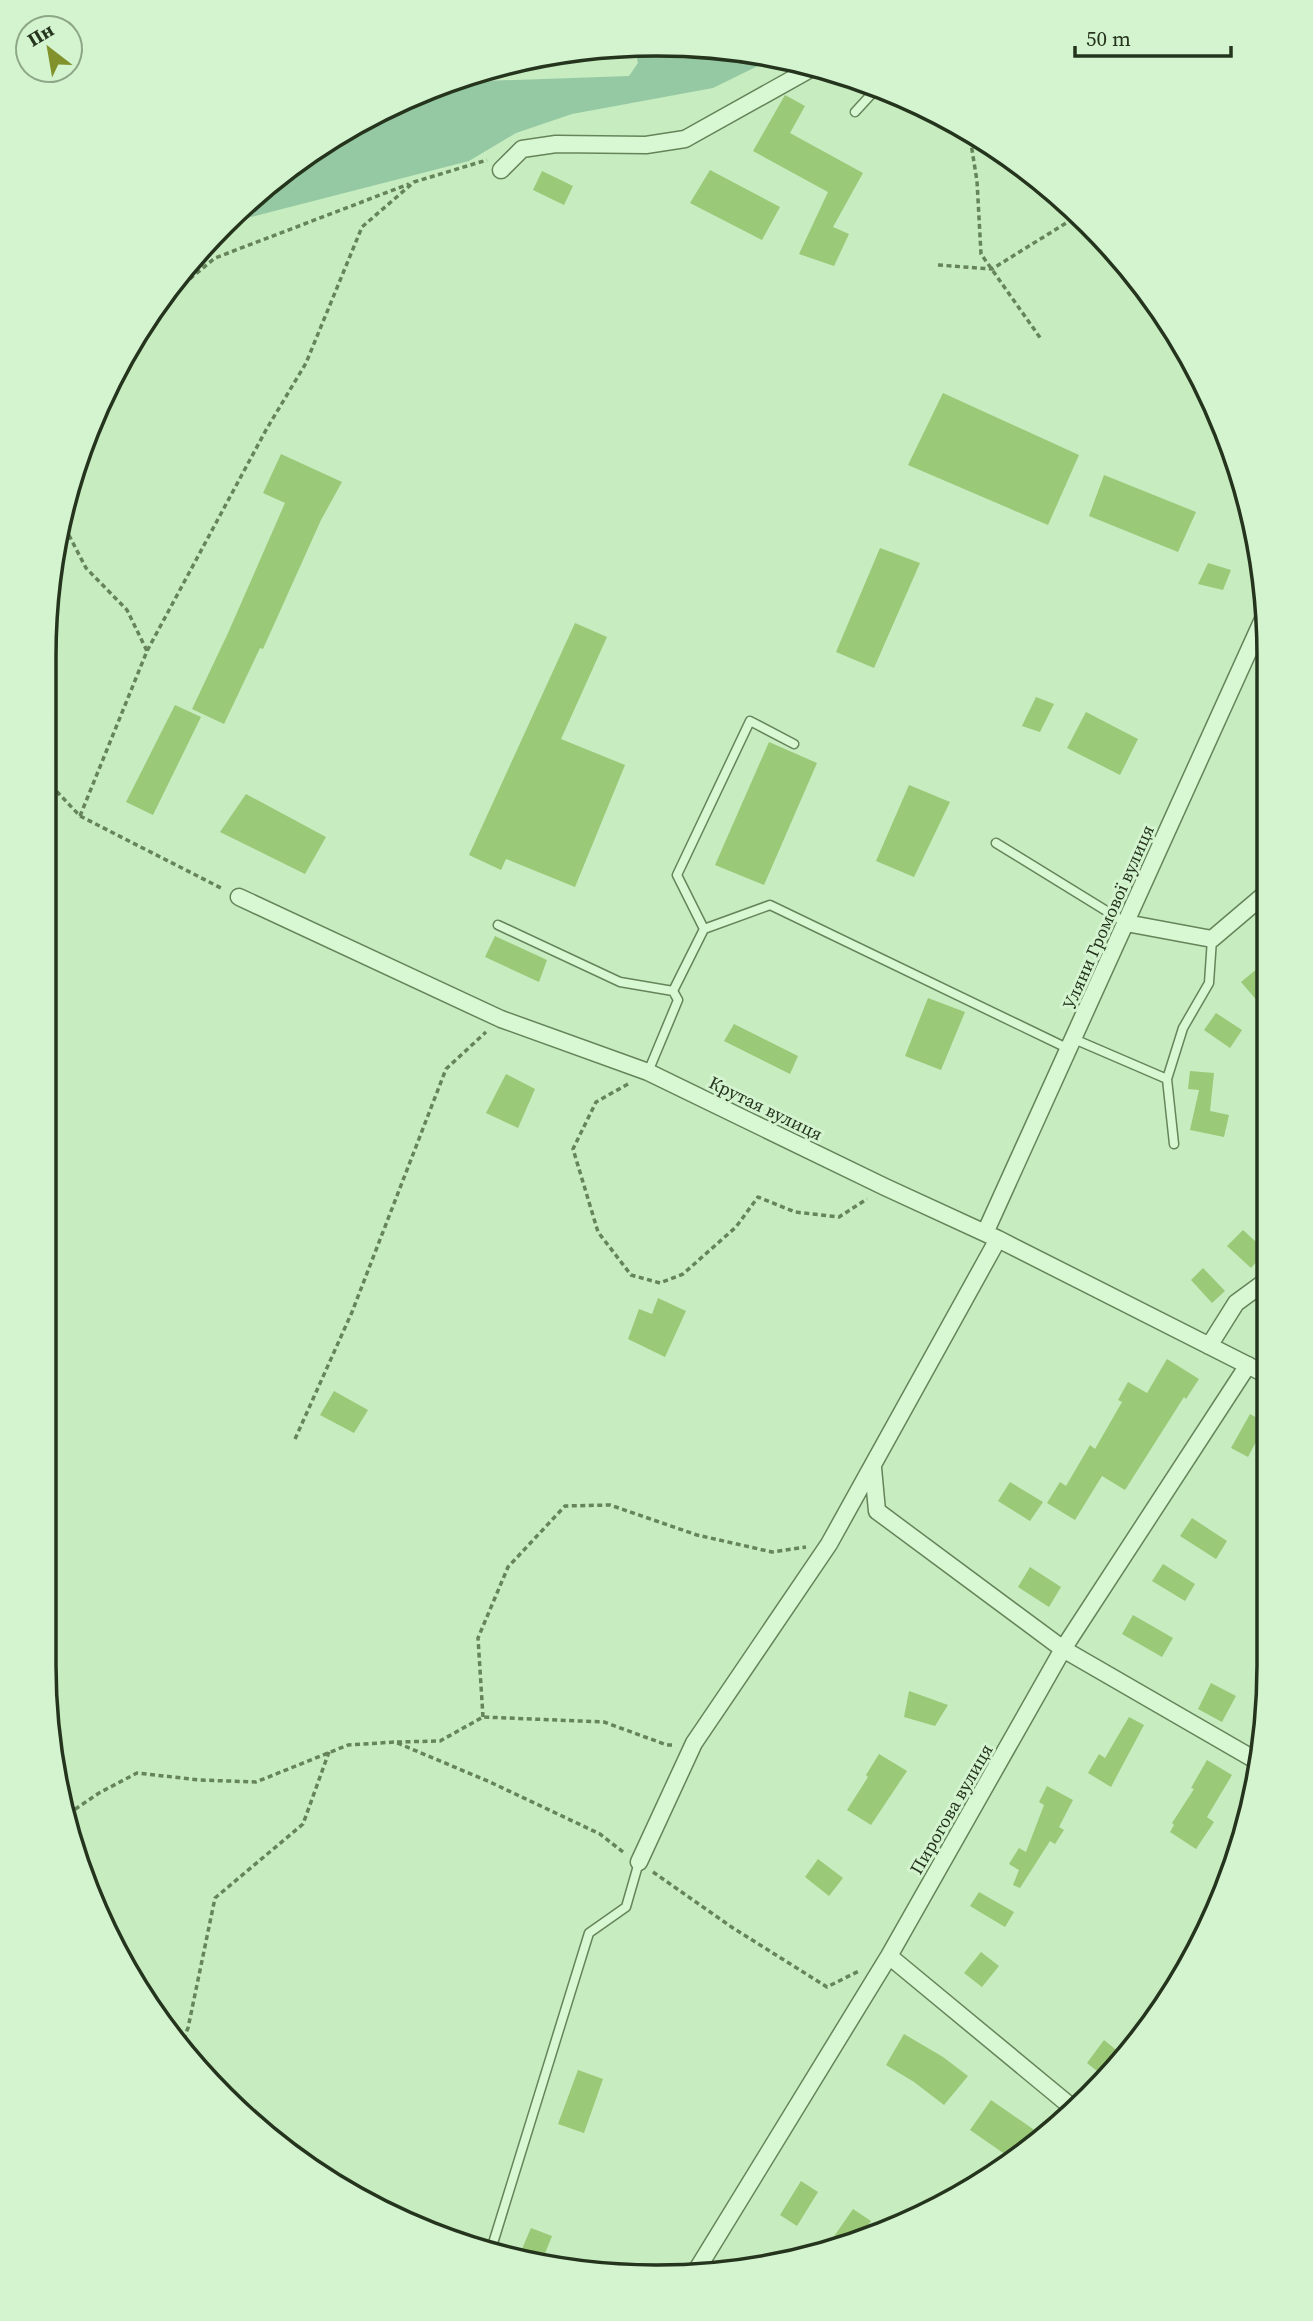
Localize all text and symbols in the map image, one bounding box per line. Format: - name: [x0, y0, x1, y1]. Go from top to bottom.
- north arrow: [14, 14, 84, 84]
- scale bar: [1075, 14, 1231, 58]
- text: Пн: [22, 16, 58, 52]
- text: 50 m: [1086, 24, 1131, 53]
- street label: Уляни Громової вулиця: [1056, 821, 1160, 1013]
- street label: Крутая вулиця: [705, 1070, 827, 1146]
- street label: Пирогова вулиця: [903, 1739, 999, 1879]

